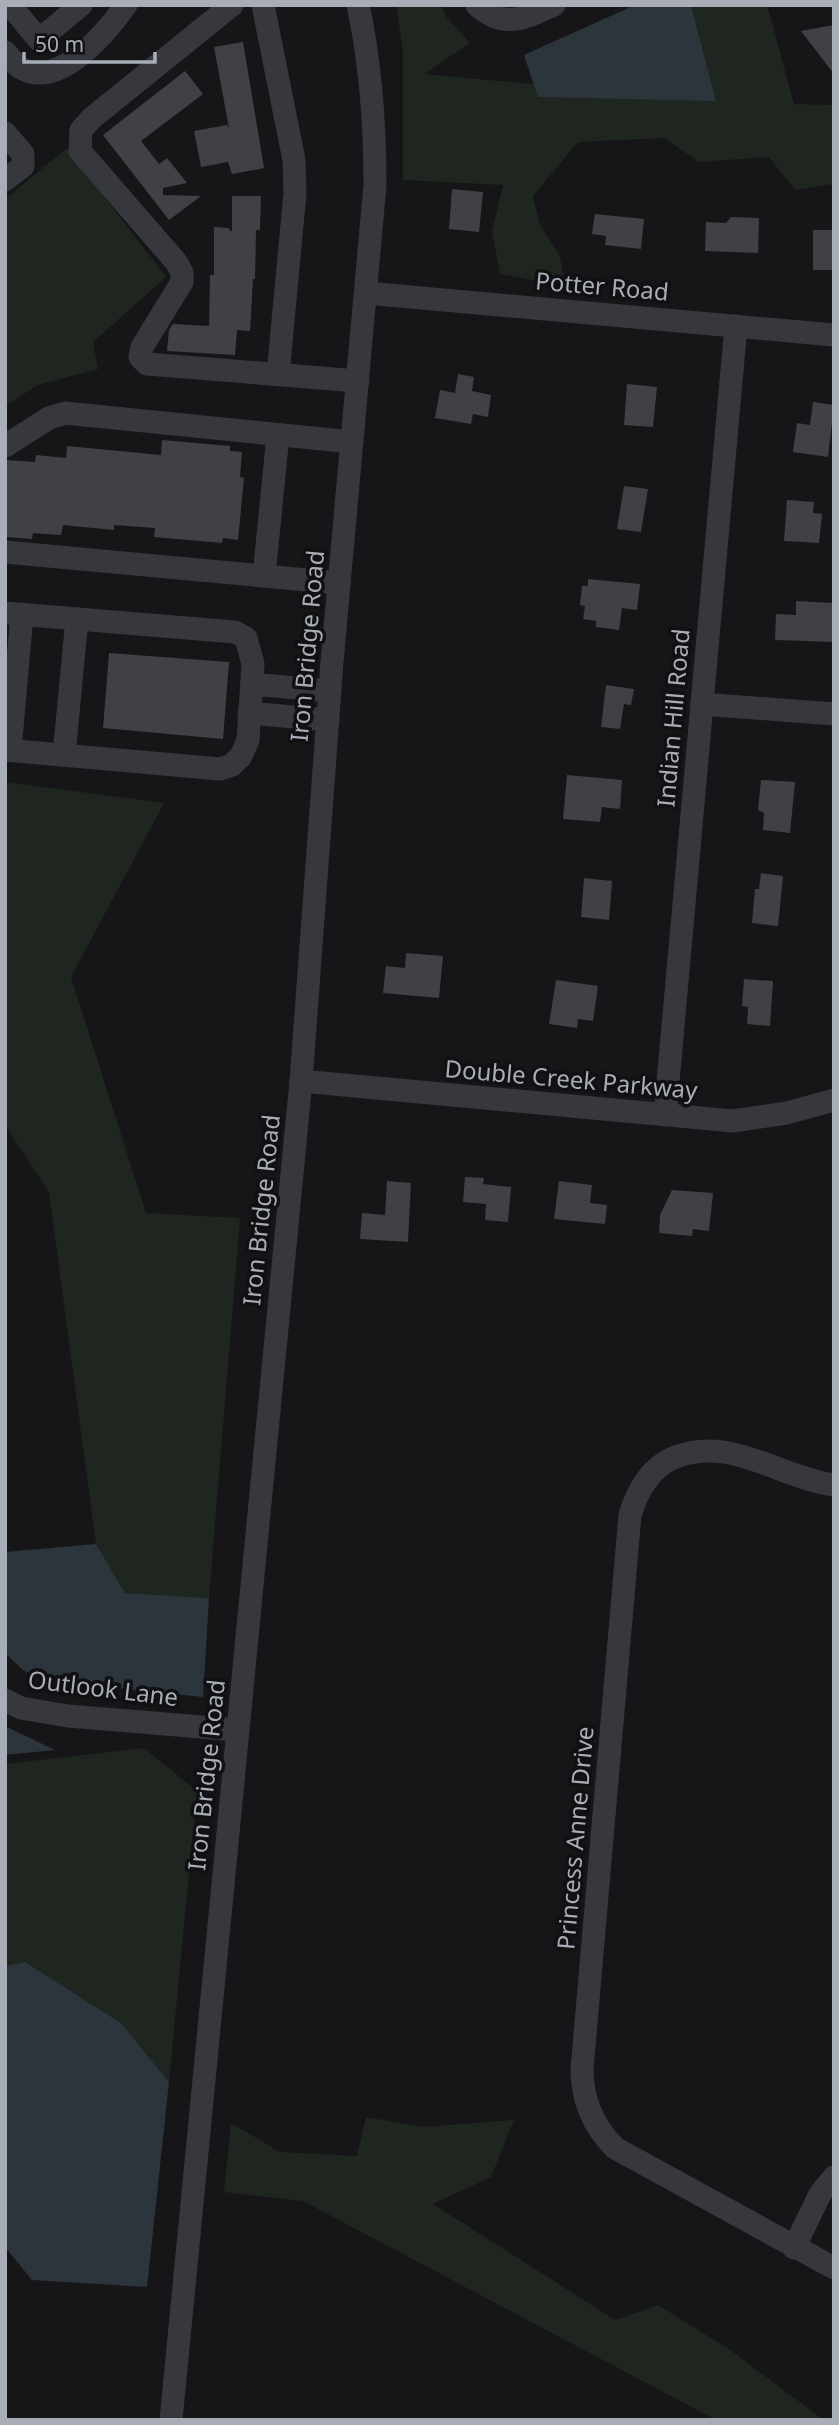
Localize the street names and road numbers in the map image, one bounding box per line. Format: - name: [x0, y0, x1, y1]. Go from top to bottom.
- street label: Potter Road: [534, 263, 670, 308]
- street label: Iron Bridge Road: [282, 549, 331, 743]
- street label: Indian Hill Road: [648, 627, 697, 808]
- street label: Double Creek Parkway: [443, 1051, 700, 1106]
- street label: Iron Bridge Road: [234, 1113, 287, 1307]
- street label: Outlook Lane: [26, 1662, 180, 1713]
- street label: Iron Bridge Road: [179, 1678, 232, 1872]
- street label: Princess Anne Drive: [548, 1725, 601, 1951]

